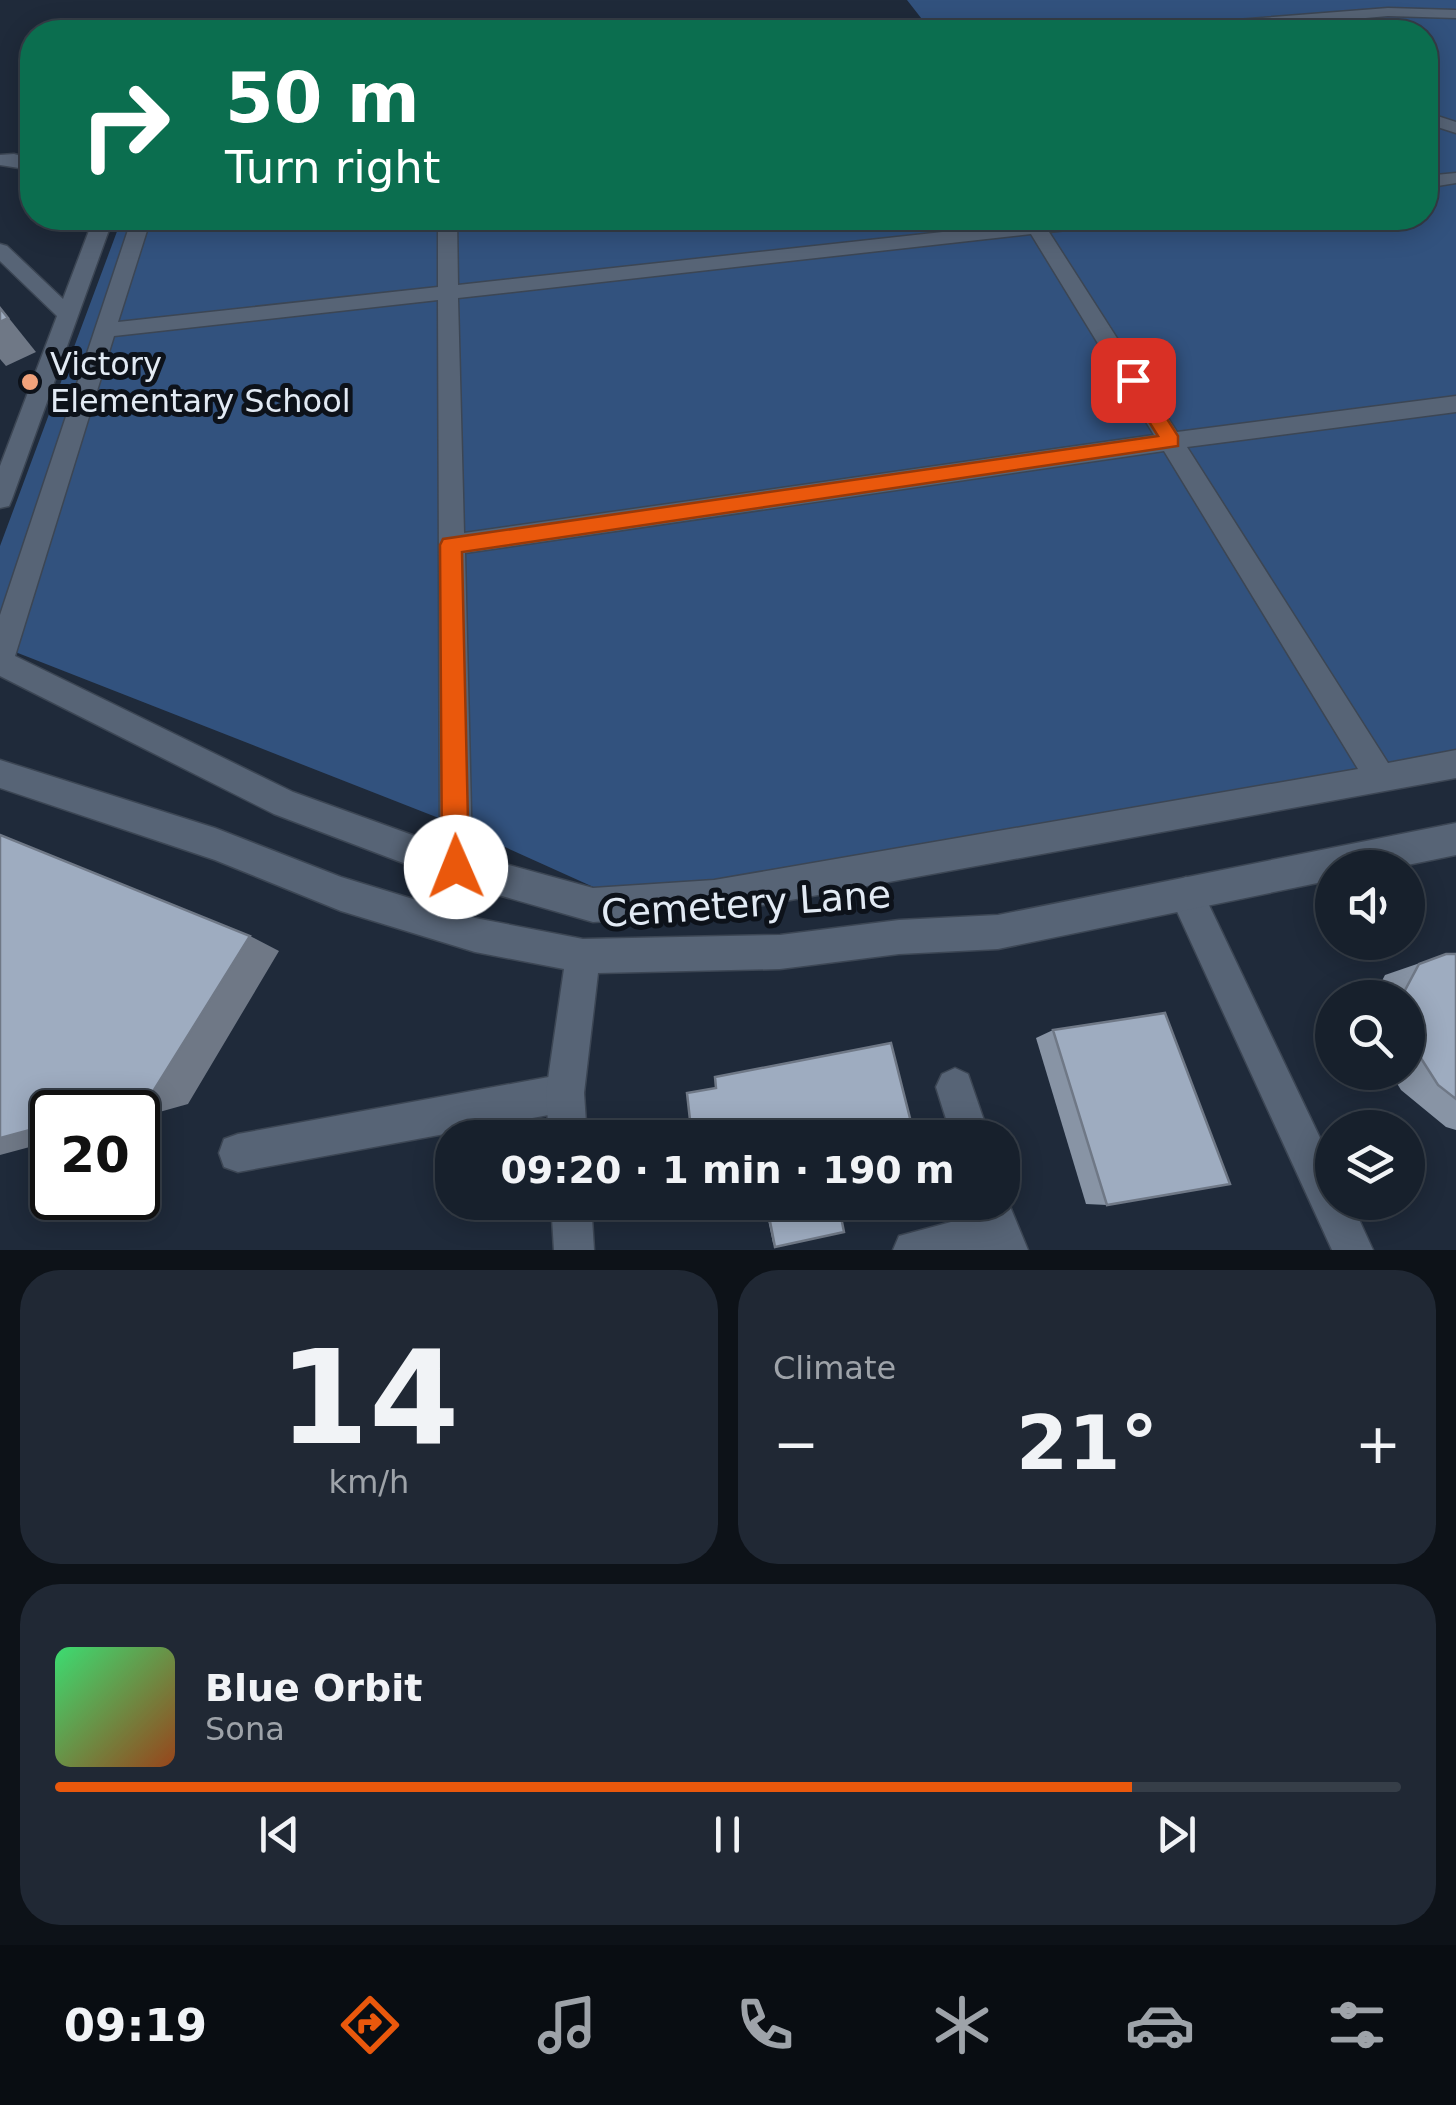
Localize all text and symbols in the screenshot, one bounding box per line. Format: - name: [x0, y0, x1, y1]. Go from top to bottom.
- text: 50 m: [225, 57, 420, 139]
- icon: right: [60, 60, 190, 190]
- text: Turn right: [225, 141, 440, 194]
- pin: [1091, 338, 1176, 423]
- place label: Victory Elementary School: [50, 345, 351, 420]
- icon: arrive: [1106, 353, 1161, 408]
- marker: Victory Elementary School: [19, 371, 41, 393]
- position arrow: [404, 815, 508, 919]
- map controls: [1315, 850, 1425, 1220]
- button: sound: [1315, 850, 1425, 960]
- street label: Cemetery Lane: [599, 872, 893, 936]
- button: search: [1315, 980, 1425, 1090]
- speed limit sign: 20: [30, 1090, 160, 1220]
- button: layers: [1315, 1110, 1425, 1220]
- text: 09:20 · 1 min · 190 m: [500, 1148, 955, 1192]
- text: 14: [279, 1322, 459, 1474]
- text: Climate: [773, 1349, 896, 1387]
- text: 21°: [1016, 1399, 1158, 1487]
- text: −: [773, 1412, 819, 1476]
- text: +: [1355, 1412, 1401, 1476]
- text: km/h: [329, 1463, 409, 1501]
- text: Blue Orbit: [205, 1666, 422, 1710]
- text: Sona: [205, 1710, 285, 1748]
- icon: previous: [252, 1807, 307, 1862]
- icon: pause: [700, 1807, 755, 1862]
- icon: next: [1149, 1807, 1204, 1862]
- icon: directions: [335, 1990, 405, 2060]
- icon: music: [532, 1990, 602, 2060]
- icon: phone: [730, 1990, 800, 2060]
- icon: climate: [927, 1990, 997, 2060]
- icon: car: [1125, 1990, 1195, 2060]
- icon: filters: [1322, 1990, 1392, 2060]
- text: 09:19: [64, 1999, 207, 2052]

